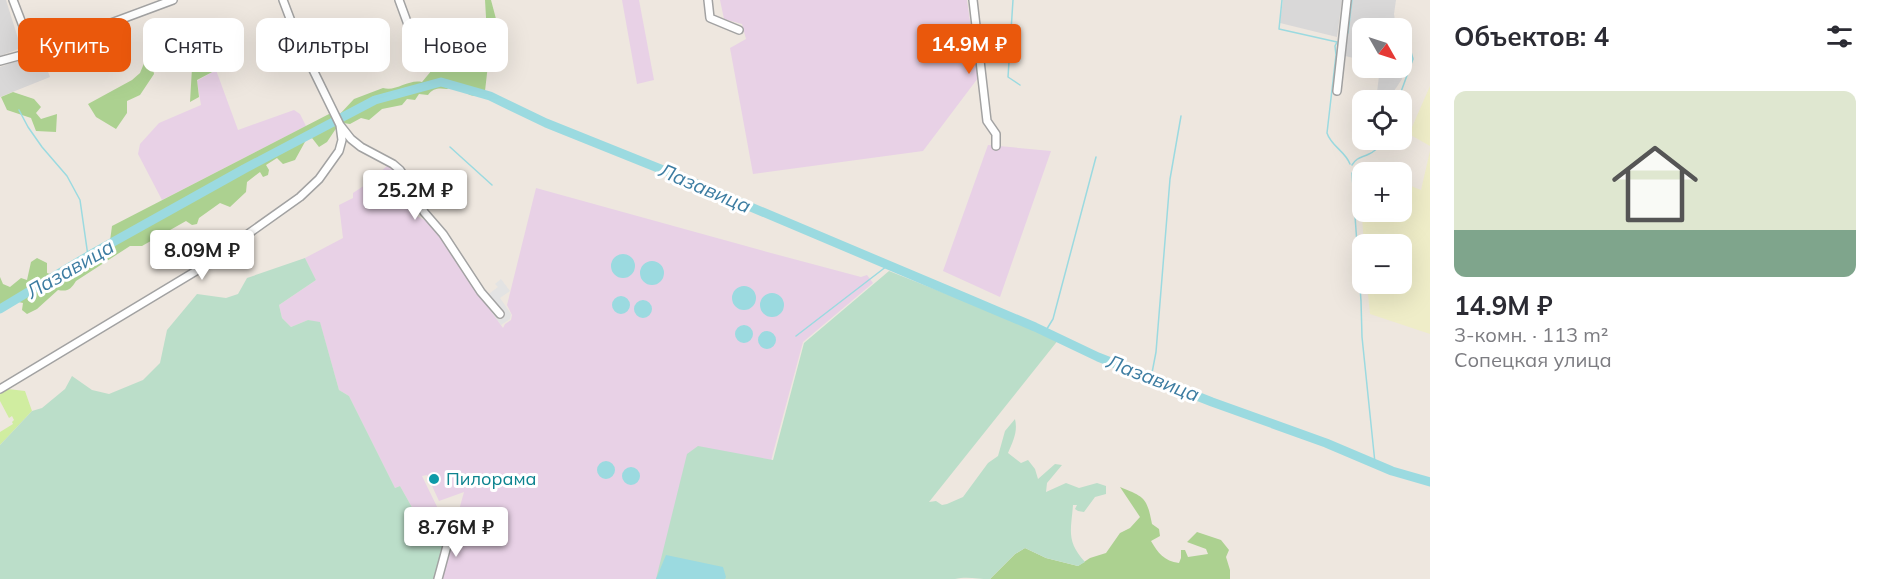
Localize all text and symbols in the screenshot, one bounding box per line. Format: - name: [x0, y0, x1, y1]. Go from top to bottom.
- chip: Купить: [18, 18, 131, 72]
- chip: Снять: [143, 18, 244, 72]
- chip: Фильтры: [256, 18, 390, 72]
- chip: Новое: [402, 18, 508, 72]
- north arrow: [1352, 18, 1412, 78]
- map controls: [1352, 18, 1412, 294]
- text: Объектов: 4: [1454, 20, 1609, 53]
- icon: filters: [1823, 20, 1856, 53]
- pin: 14.9M ₽: [914, 24, 1024, 75]
- text: 14.9M ₽: [931, 31, 1007, 56]
- button: locate: [1352, 90, 1412, 150]
- icon: home: [1601, 130, 1709, 238]
- water label: Лазавица: [655, 157, 755, 218]
- button: +: [1352, 162, 1412, 222]
- pin: 25.2M ₽: [360, 170, 470, 221]
- text: 25.2M ₽: [377, 177, 453, 202]
- pin: 8.09M ₽: [147, 230, 257, 281]
- water label: Лазавица: [21, 233, 118, 304]
- button: −: [1352, 234, 1412, 294]
- text: 8.09M ₽: [164, 237, 240, 262]
- text: 14.9M ₽: [1454, 289, 1553, 322]
- text: 3-комн. · 113 m²: [1454, 322, 1608, 347]
- text: Сопецкая улица: [1454, 347, 1612, 372]
- water label: Лазавица: [1102, 348, 1203, 407]
- place label: Пилорама: [446, 467, 537, 490]
- marker: Пилорама: [427, 472, 441, 486]
- pin: 8.76M ₽: [401, 507, 511, 558]
- text: 8.76M ₽: [418, 514, 494, 539]

